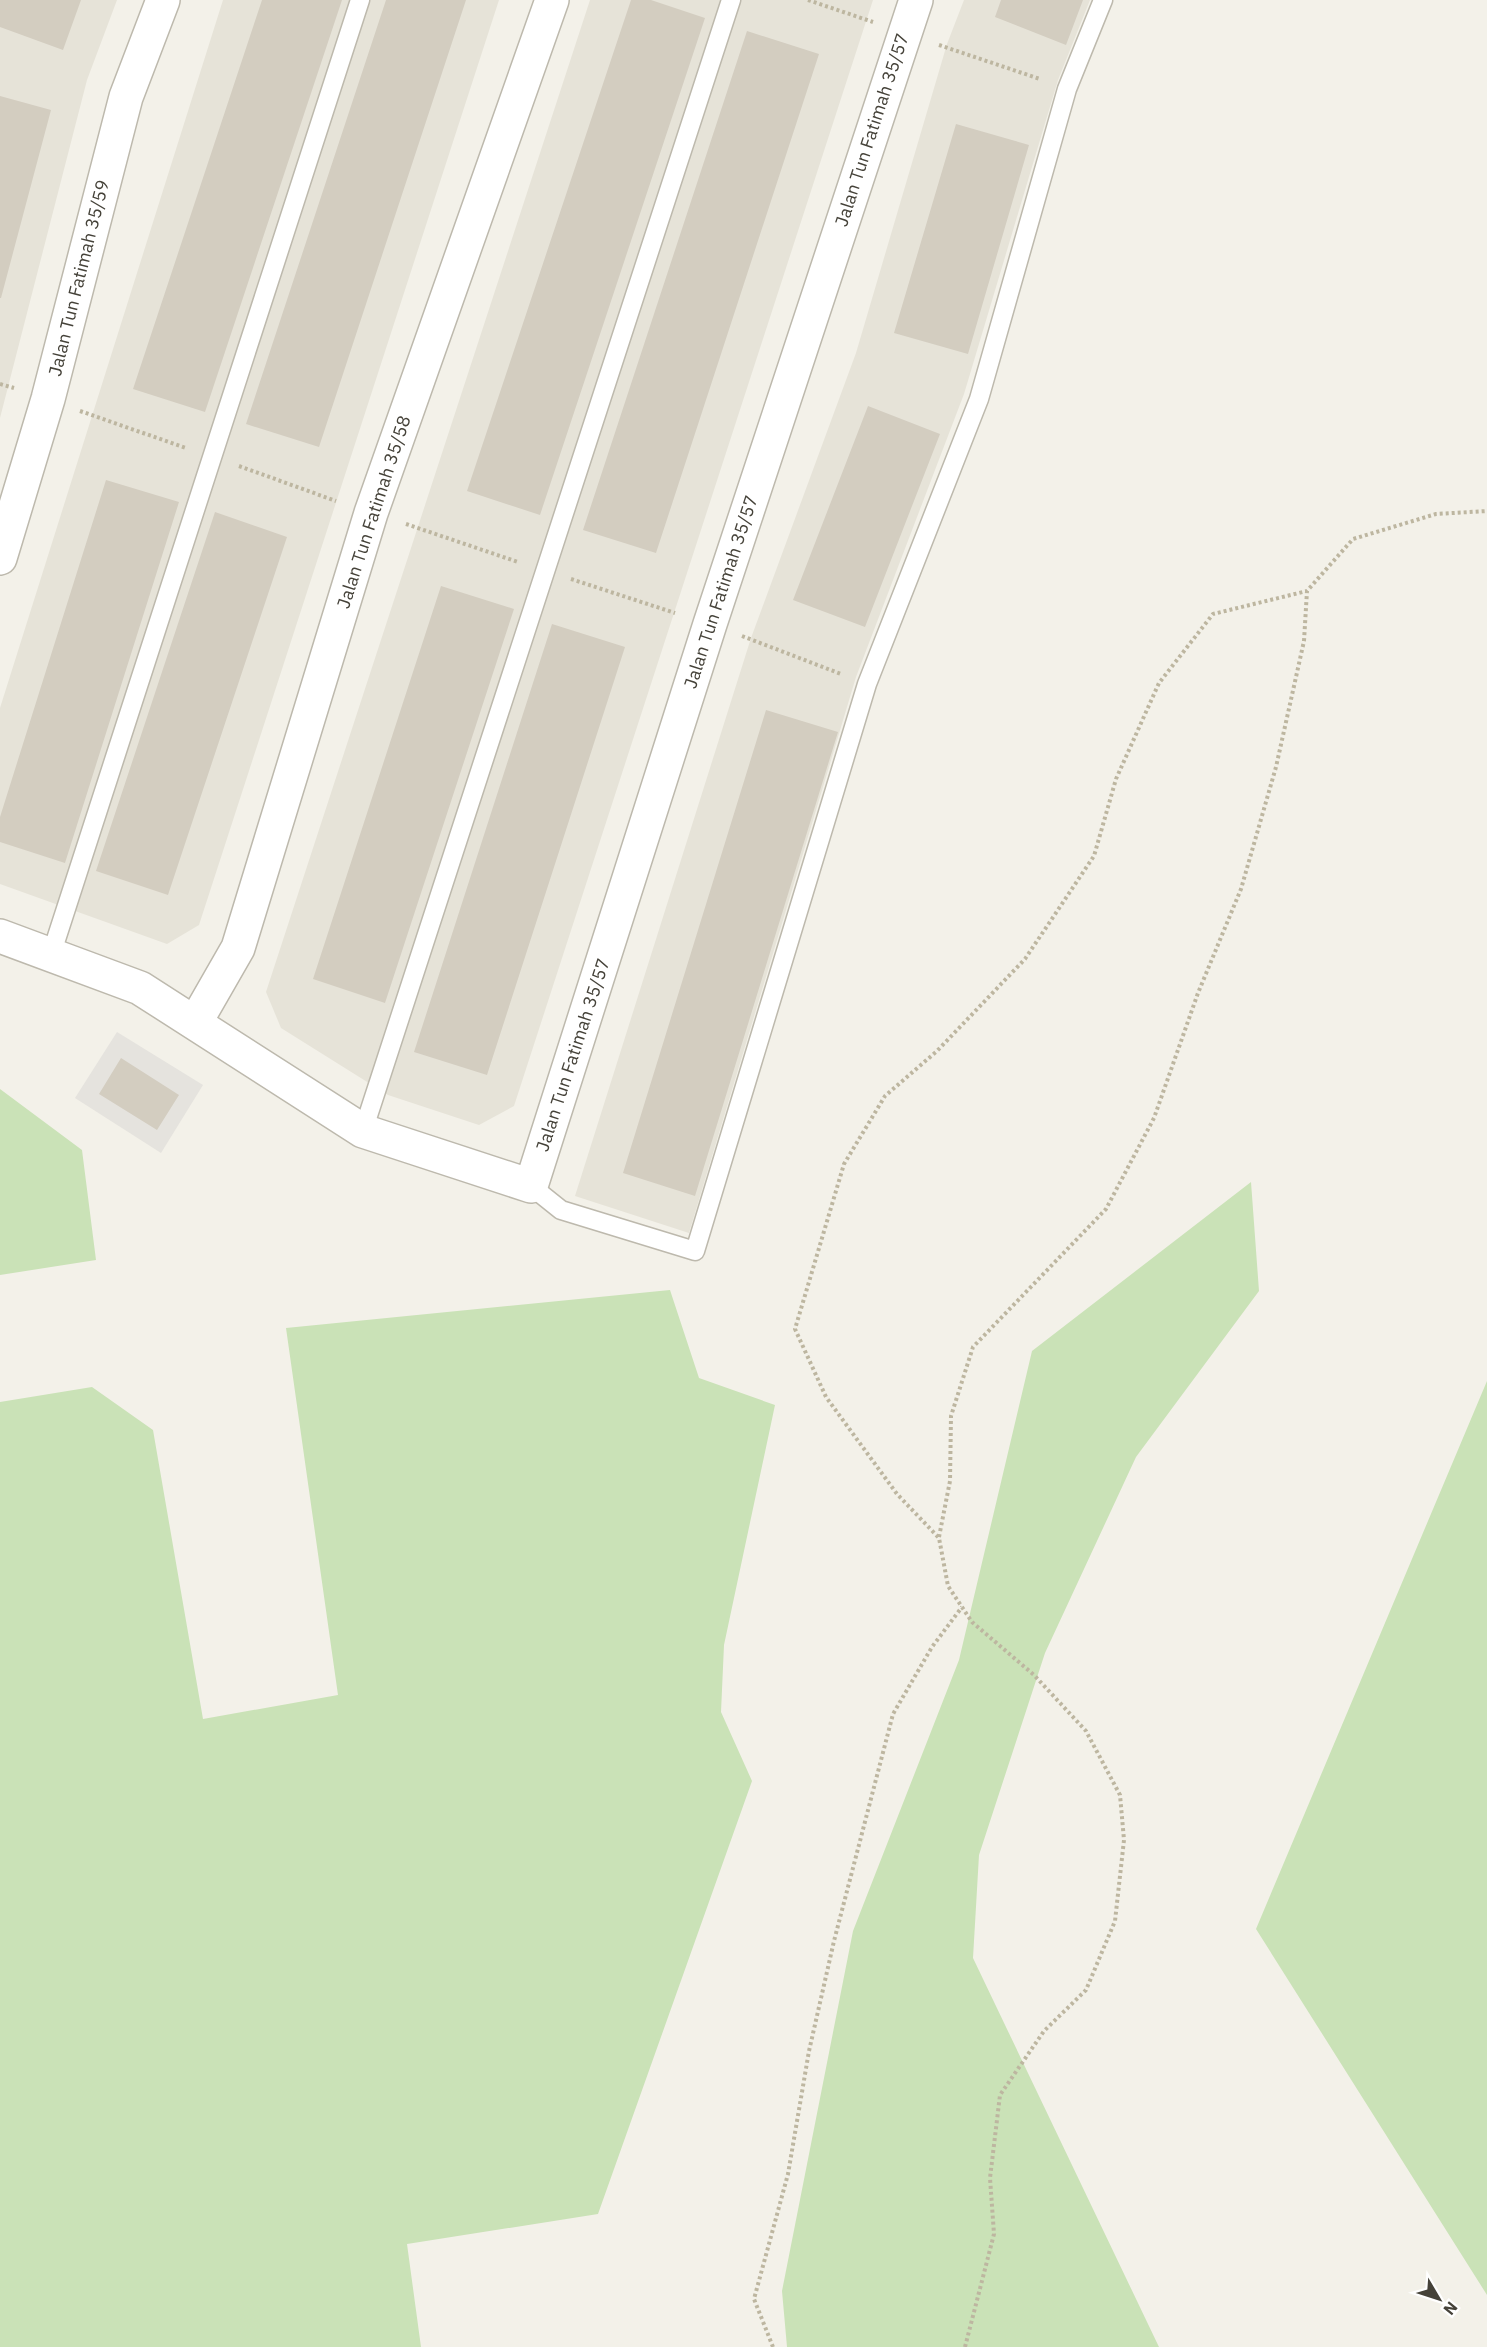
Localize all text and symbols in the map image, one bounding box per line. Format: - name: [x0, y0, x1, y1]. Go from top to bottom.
- street label: Jalan Tun Fatimah 35/57: [829, 30, 914, 229]
- street label: Jalan Tun Fatimah 35/59: [43, 177, 114, 378]
- street label: Jalan Tun Fatimah 35/58: [331, 412, 416, 611]
- street label: Jalan Tun Fatimah 35/57: [678, 492, 763, 691]
- street label: Jalan Tun Fatimah 35/57: [530, 955, 615, 1154]
- north arrow: [1409, 2269, 1469, 2329]
- text: N: [1439, 2298, 1462, 2319]

